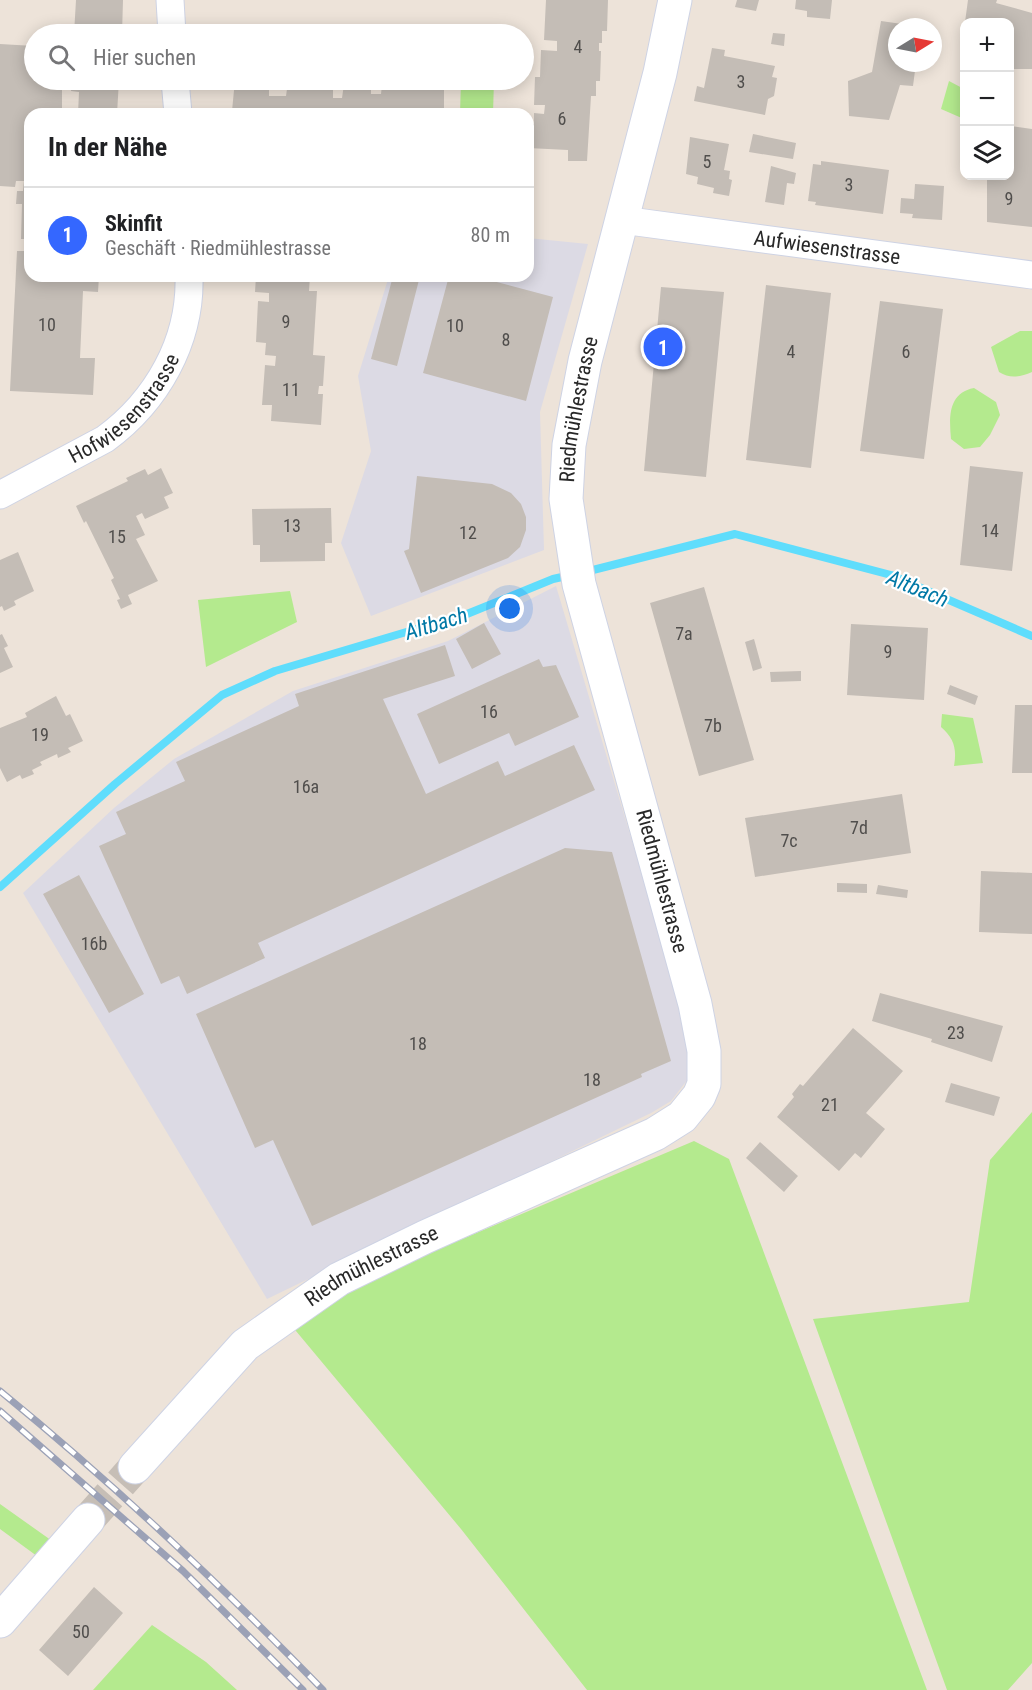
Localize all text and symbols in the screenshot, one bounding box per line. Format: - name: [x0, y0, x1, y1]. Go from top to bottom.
- north arrow: [888, 18, 942, 72]
- map controls: [960, 18, 1014, 180]
- button: +: [960, 18, 1014, 72]
- search box: [24, 24, 534, 90]
- house number: 4: [574, 36, 583, 57]
- icon: search: [45, 41, 78, 74]
- text: Hier suchen: [93, 45, 196, 70]
- house number: 3: [737, 71, 745, 92]
- button: −: [960, 72, 1014, 126]
- house number: 6: [558, 108, 566, 129]
- button: layers: [960, 126, 1014, 180]
- text: In der Nähe: [48, 132, 167, 162]
- house number: 5: [703, 151, 712, 172]
- house number: 3: [845, 174, 853, 195]
- house number: 9: [1005, 188, 1013, 209]
- text: Skinfit: [105, 211, 163, 236]
- text: 1: [62, 223, 73, 247]
- text: 80 m: [471, 223, 510, 247]
- street label: Aufwiesenstrasse: [752, 226, 902, 269]
- text: Geschäft · Riedmühlestrasse: [105, 236, 331, 260]
- house number: 9: [282, 311, 290, 332]
- house number: 10: [38, 314, 56, 335]
- house number: 10: [446, 315, 464, 336]
- pin: 1: [644, 324, 682, 370]
- house number: 8: [502, 329, 510, 350]
- street label: Riedmühlestrasse: [555, 334, 603, 483]
- house number: 4: [787, 341, 796, 362]
- house number: 6: [902, 341, 910, 362]
- street label: Hofwiesenstrasse: [64, 350, 184, 468]
- house number: 11: [282, 379, 300, 400]
- house number: 13: [283, 515, 301, 536]
- house number: 14: [981, 520, 999, 541]
- house number: 12: [459, 522, 477, 543]
- house number: 15: [108, 526, 126, 547]
- water label: Altbach: [882, 564, 952, 612]
- your location: [495, 594, 524, 623]
- water label: Altbach: [401, 602, 471, 645]
- house number: 7a: [675, 623, 693, 644]
- house number: 9: [884, 641, 892, 662]
- house number: 16: [480, 701, 498, 722]
- house number: 7b: [704, 715, 722, 736]
- house number: 19: [31, 724, 49, 745]
- house number: 16a: [293, 776, 319, 797]
- street label: Riedmühlestrasse: [631, 806, 693, 956]
- house number: 7d: [850, 817, 868, 838]
- house number: 7c: [780, 830, 798, 851]
- house number: 16b: [81, 933, 107, 954]
- house number: 23: [947, 1022, 965, 1043]
- house number: 18: [409, 1033, 427, 1054]
- house number: 18: [583, 1069, 601, 1090]
- house number: 21: [821, 1094, 839, 1115]
- street label: Riedmühlestrasse: [300, 1221, 442, 1311]
- house number: 50: [72, 1621, 90, 1642]

